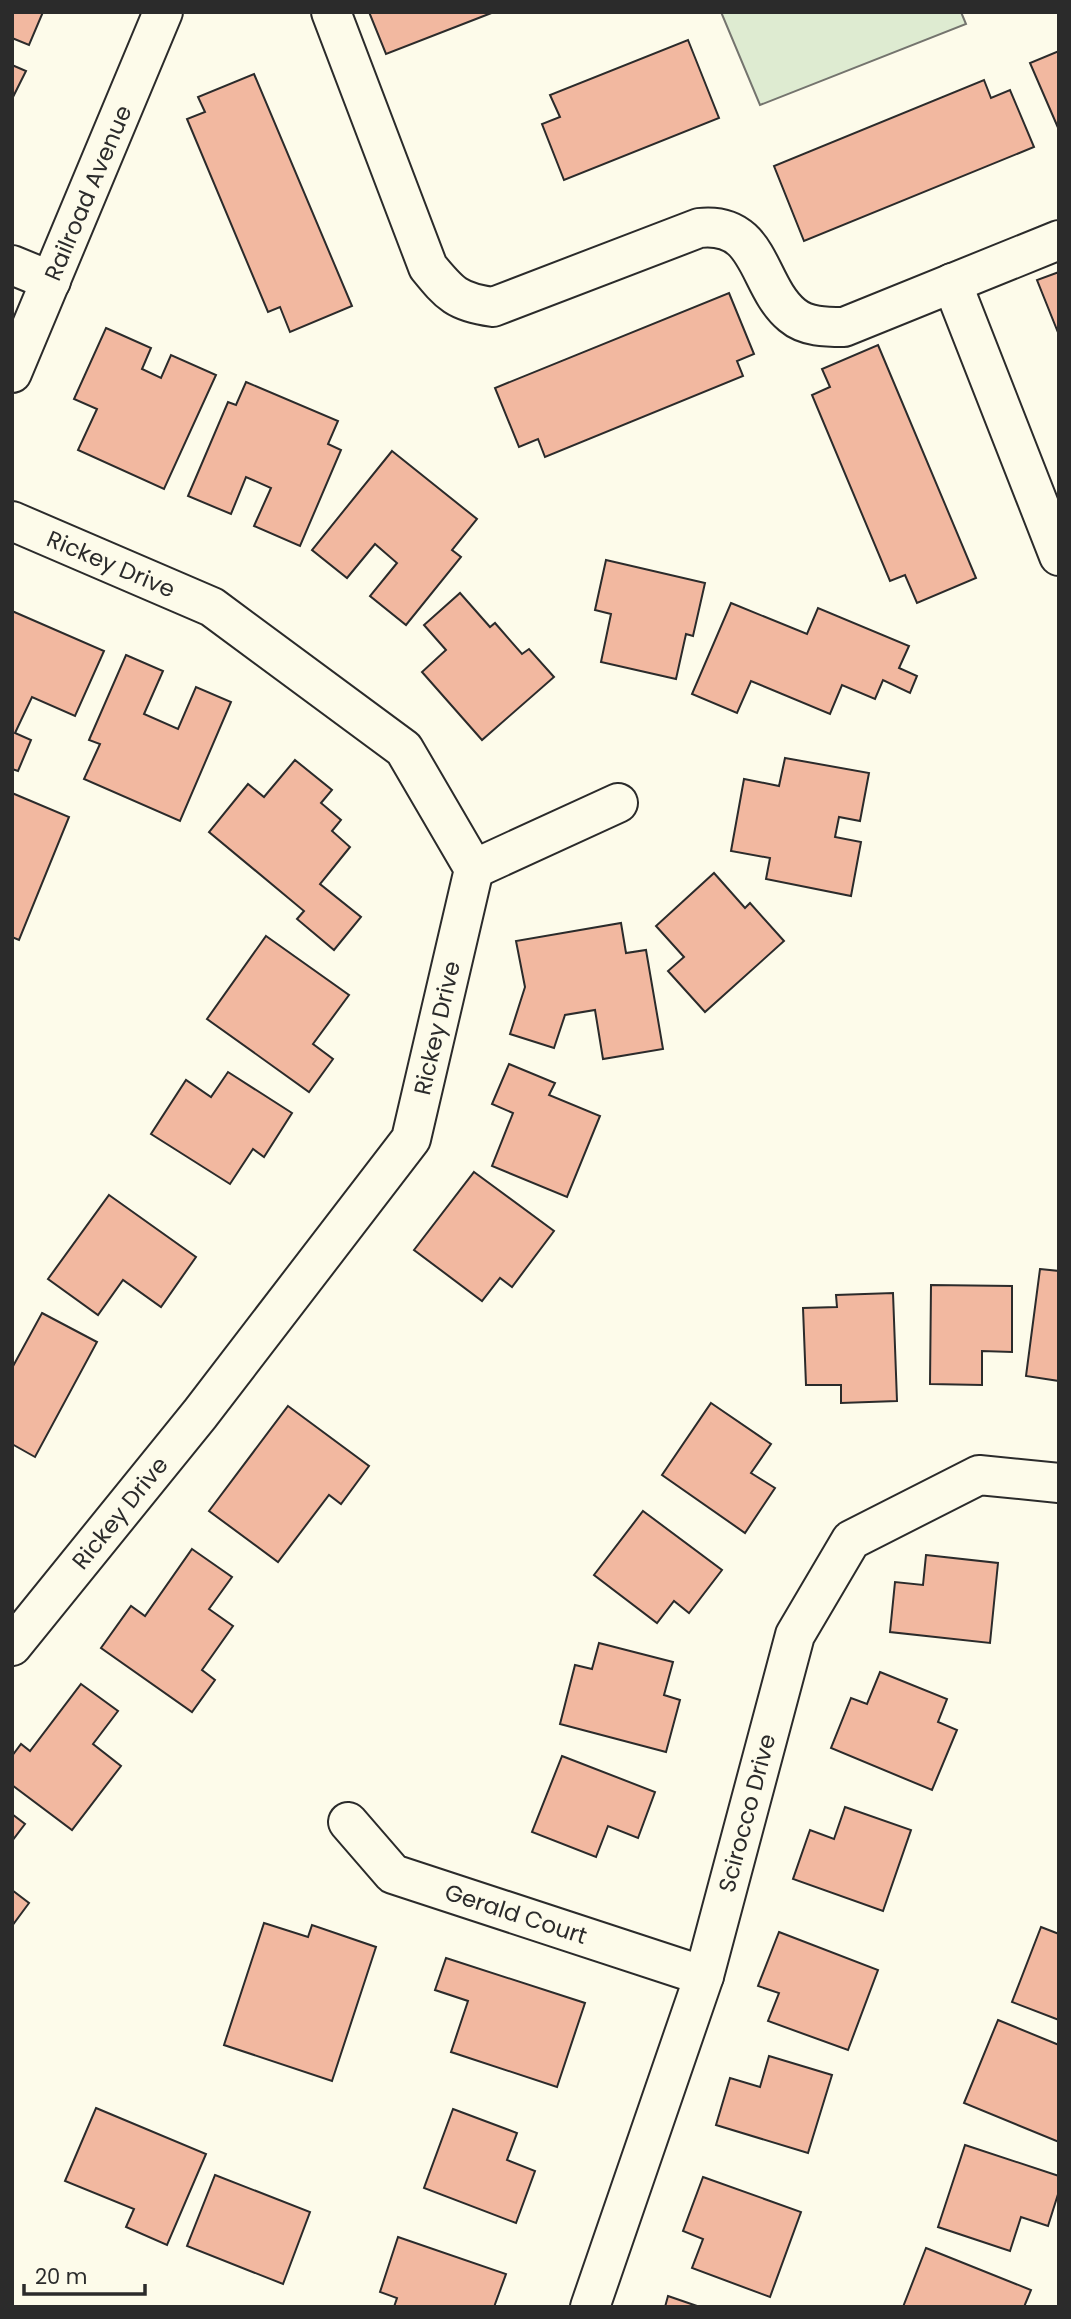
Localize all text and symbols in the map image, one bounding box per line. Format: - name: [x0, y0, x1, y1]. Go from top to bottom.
- street label: Railroad Avenue: [37, 100, 139, 286]
- street label: Rickey Drive: [42, 523, 180, 605]
- street label: Rickey Drive: [406, 958, 468, 1098]
- street label: Rickey Drive: [65, 1450, 175, 1576]
- street label: Scirocco Drive: [710, 1730, 784, 1896]
- street label: Gerald Court: [441, 1876, 591, 1952]
- scale bar: [24, 2252, 145, 2296]
- text: 20 m: [35, 2262, 88, 2291]

